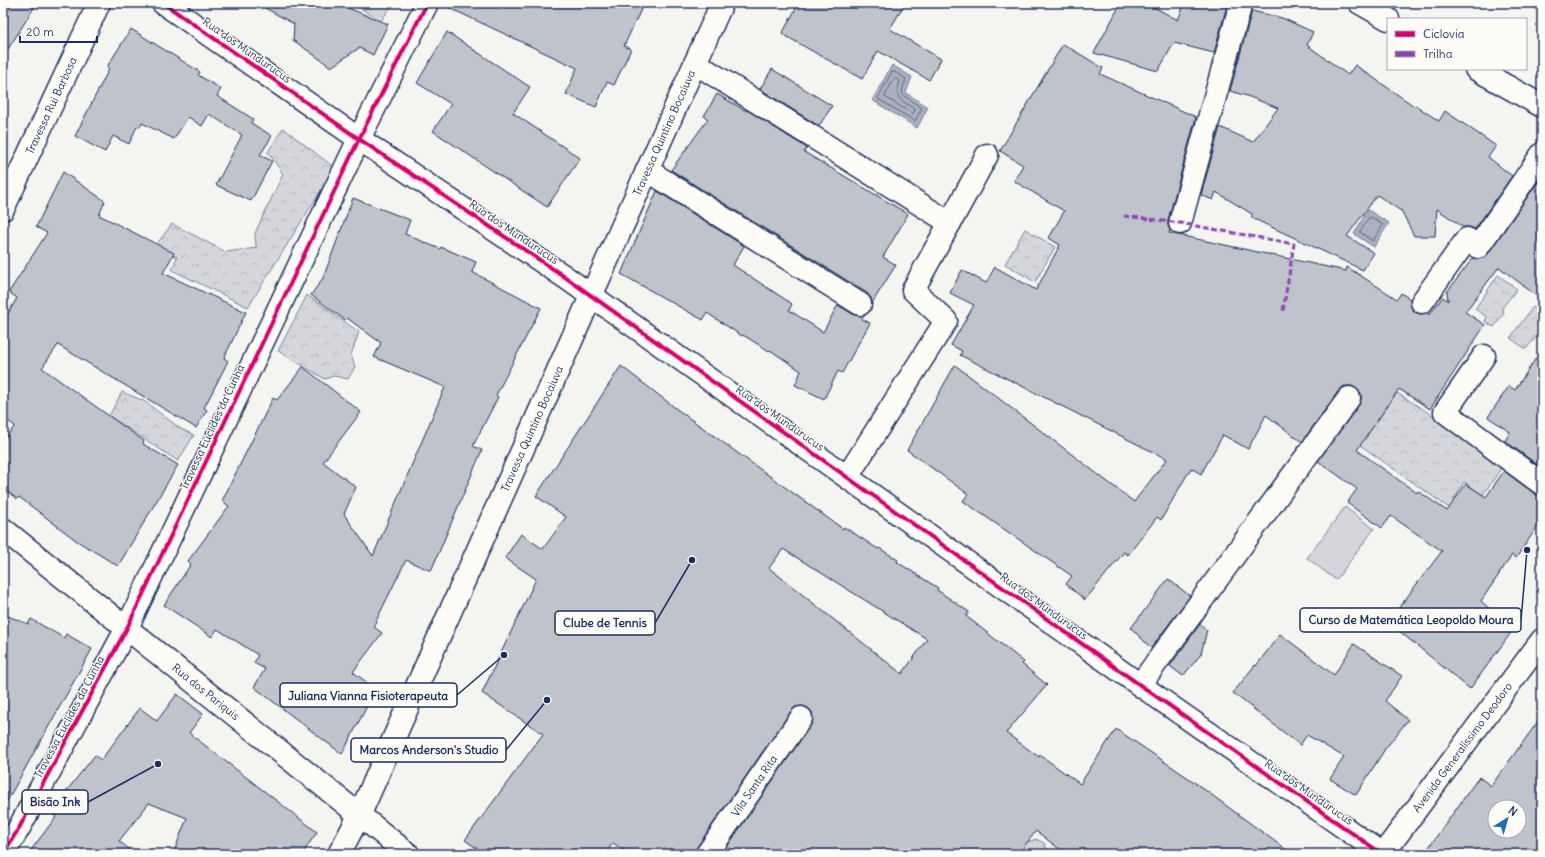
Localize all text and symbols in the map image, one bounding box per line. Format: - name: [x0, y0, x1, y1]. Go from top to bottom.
- street label: Rua dos Mundurucus: [200, 14, 294, 86]
- scale bar: [20, 18, 97, 44]
- legend: [1387, 18, 1527, 70]
- text: 20 m: [26, 24, 54, 39]
- text: Ciclovia: [1423, 26, 1465, 41]
- text: Trilha: [1423, 46, 1453, 61]
- street label: Travessa Rui Barbosa: [22, 55, 80, 157]
- street label: Travessa Quintino Bocaiuva: [630, 68, 698, 198]
- street label: Rua dos Mundurucus: [467, 197, 561, 267]
- street label: Travessa Euclides da Cunha: [177, 362, 247, 492]
- street label: Travessa Quintino Bocaiuva: [498, 364, 566, 494]
- street label: Rua dos Mundurucus: [733, 382, 827, 454]
- street label: Rua dos Mundurucus: [997, 570, 1091, 642]
- callout: Curso de Matemática Leopoldo Moura: [1300, 608, 1521, 632]
- callout: Clube de Tennis: [555, 611, 655, 635]
- text: Curso de Matemática Leopoldo Moura: [1308, 612, 1514, 628]
- text: Clube de Tennis: [563, 615, 647, 630]
- street label: Travessa Euclides da Cunha: [31, 653, 107, 781]
- street label: Rua dos Pariquis: [169, 661, 242, 723]
- street label: Avenida Generalíssimo Deodoro: [1409, 679, 1515, 815]
- callout: Juliana Vianna Fisioterapeuta: [280, 683, 457, 707]
- text: Juliana Vianna Fisioterapeuta: [288, 688, 448, 704]
- callout: Marcos Anderson's Studio: [351, 738, 506, 762]
- text: Marcos Anderson's Studio: [360, 742, 499, 757]
- street label: Vila Santa Rita: [728, 752, 780, 819]
- street label: Rua dos Mundurucus: [1262, 756, 1356, 828]
- callout: Bisão Ink: [22, 790, 88, 814]
- text: Bisão Ink: [30, 794, 80, 809]
- north arrow: [1487, 799, 1527, 839]
- text: N: [1506, 803, 1520, 819]

